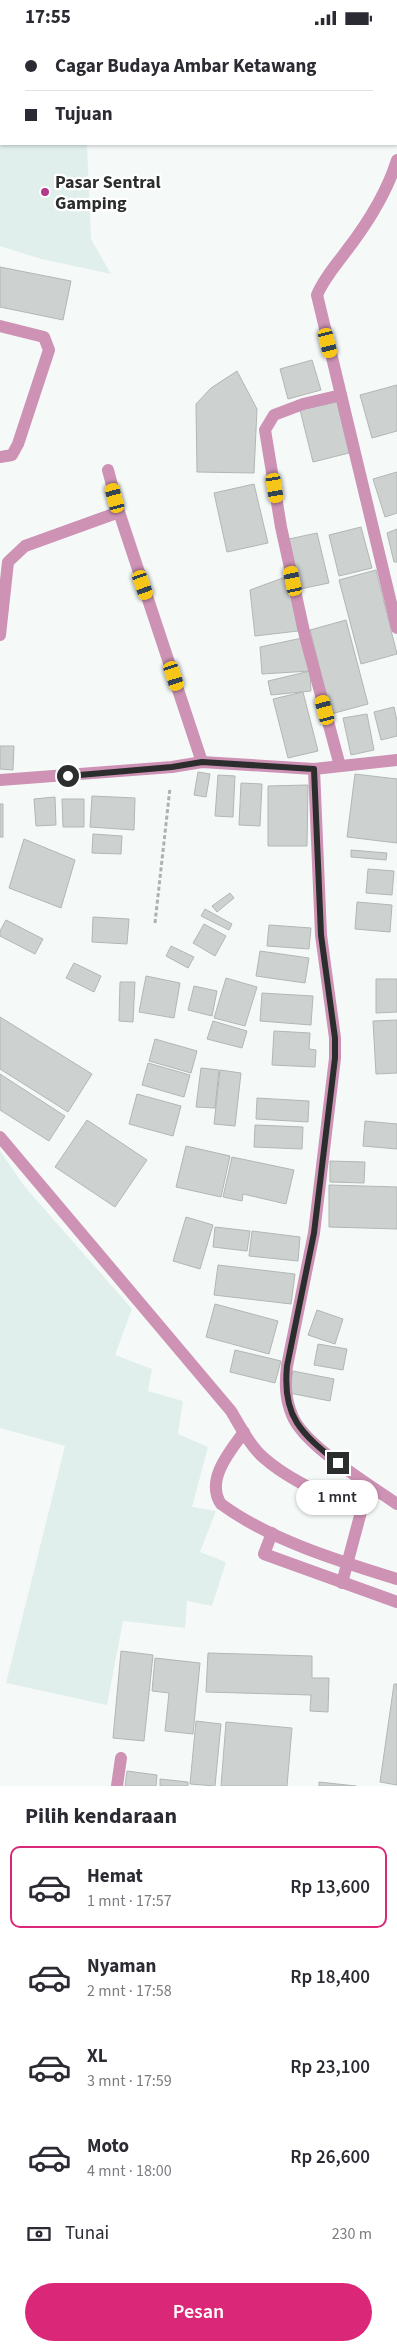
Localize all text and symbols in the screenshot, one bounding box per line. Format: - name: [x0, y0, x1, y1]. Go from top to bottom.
- text: 17:55: [25, 4, 71, 31]
- text: Cagar Budaya Ambar Ketawang: [55, 53, 316, 80]
- text: Tujuan: [55, 101, 113, 128]
- place label: Pasar Sentral Gamping: [55, 170, 161, 216]
- marker: Pasar Sentral Gamping: [39, 186, 51, 198]
- car: [317, 327, 338, 359]
- car: [265, 472, 284, 504]
- car: [103, 482, 126, 514]
- car: [282, 565, 303, 597]
- car: [131, 568, 154, 602]
- car: [162, 659, 185, 693]
- car: [313, 694, 336, 726]
- route start: [57, 765, 79, 787]
- route end: [327, 1452, 349, 1474]
- callout: 1 mnt: [297, 1481, 379, 1515]
- text: 1 mnt: [317, 1486, 357, 1508]
- text: Pilih kendaraan: [25, 1800, 177, 1832]
- text: Hemat: [87, 1863, 143, 1890]
- icon: car: [27, 1865, 72, 1910]
- text: Rp 13,600: [290, 1874, 370, 1901]
- text: 1 mnt · 17:57: [87, 1890, 172, 1912]
- text: Nyaman: [87, 1953, 156, 1980]
- icon: car: [27, 1955, 72, 2000]
- text: Rp 18,400: [290, 1964, 370, 1991]
- text: 2 mnt · 17:58: [87, 1980, 172, 2002]
- text: XL: [87, 2043, 108, 2070]
- icon: car: [27, 2045, 72, 2090]
- text: Rp 23,100: [290, 2054, 370, 2081]
- text: 3 mnt · 17:59: [87, 2070, 172, 2092]
- text: Moto: [87, 2133, 129, 2160]
- icon: car: [27, 2135, 72, 2180]
- text: Rp 26,600: [290, 2144, 370, 2171]
- text: 4 mnt · 18:00: [87, 2160, 172, 2182]
- icon: cash: [25, 2220, 53, 2248]
- text: Tunai: [65, 2220, 109, 2247]
- text: 230 m: [332, 2223, 372, 2245]
- button: Pesan: [25, 2283, 372, 2341]

